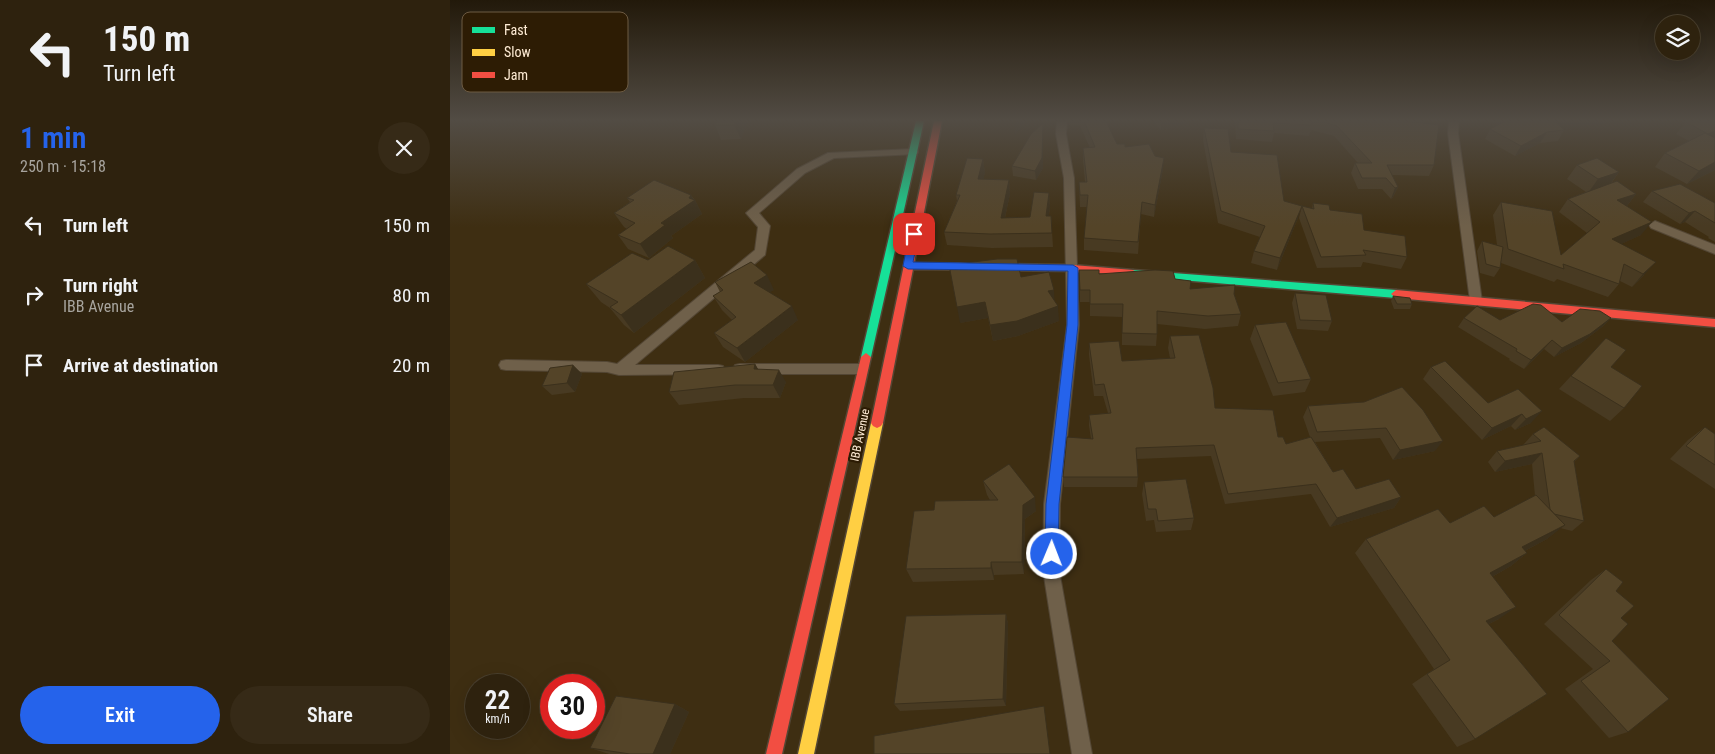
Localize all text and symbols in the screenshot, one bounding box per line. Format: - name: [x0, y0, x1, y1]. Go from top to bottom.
- legend: [462, 12, 628, 92]
- map controls: [1655, 15, 1700, 60]
- button: layers: [1655, 15, 1700, 60]
- text: 150 m: [103, 19, 190, 60]
- icon: left: [20, 20, 85, 85]
- text: Fast: [504, 22, 528, 38]
- text: Slow: [504, 44, 531, 60]
- text: Turn left: [103, 61, 175, 86]
- text: Jam: [504, 67, 528, 83]
- text: 1 min: [20, 120, 86, 155]
- button: close: [378, 122, 430, 174]
- text: 250 m · 15:18: [20, 157, 106, 176]
- icon: left: [20, 211, 48, 239]
- pin: [893, 213, 935, 255]
- text: Turn left: [63, 214, 128, 237]
- text: 150 m: [383, 214, 430, 237]
- icon: arrive: [900, 220, 928, 248]
- text: Turn right: [63, 274, 138, 297]
- icon: right: [20, 281, 48, 309]
- text: 80 m: [393, 284, 430, 307]
- text: IBB Avenue: [63, 297, 134, 316]
- icon: arrive: [20, 351, 48, 379]
- text: Arrive at destination: [63, 354, 218, 377]
- text: 20 m: [393, 354, 430, 377]
- street label: IBB Avenue: [848, 407, 872, 463]
- position arrow: [1025, 527, 1077, 579]
- speed limit sign: 30: [540, 674, 605, 739]
- button: Exit: [20, 686, 220, 744]
- button: Share: [230, 686, 430, 744]
- text: 22: [485, 686, 510, 715]
- text: km/h: [485, 712, 510, 726]

